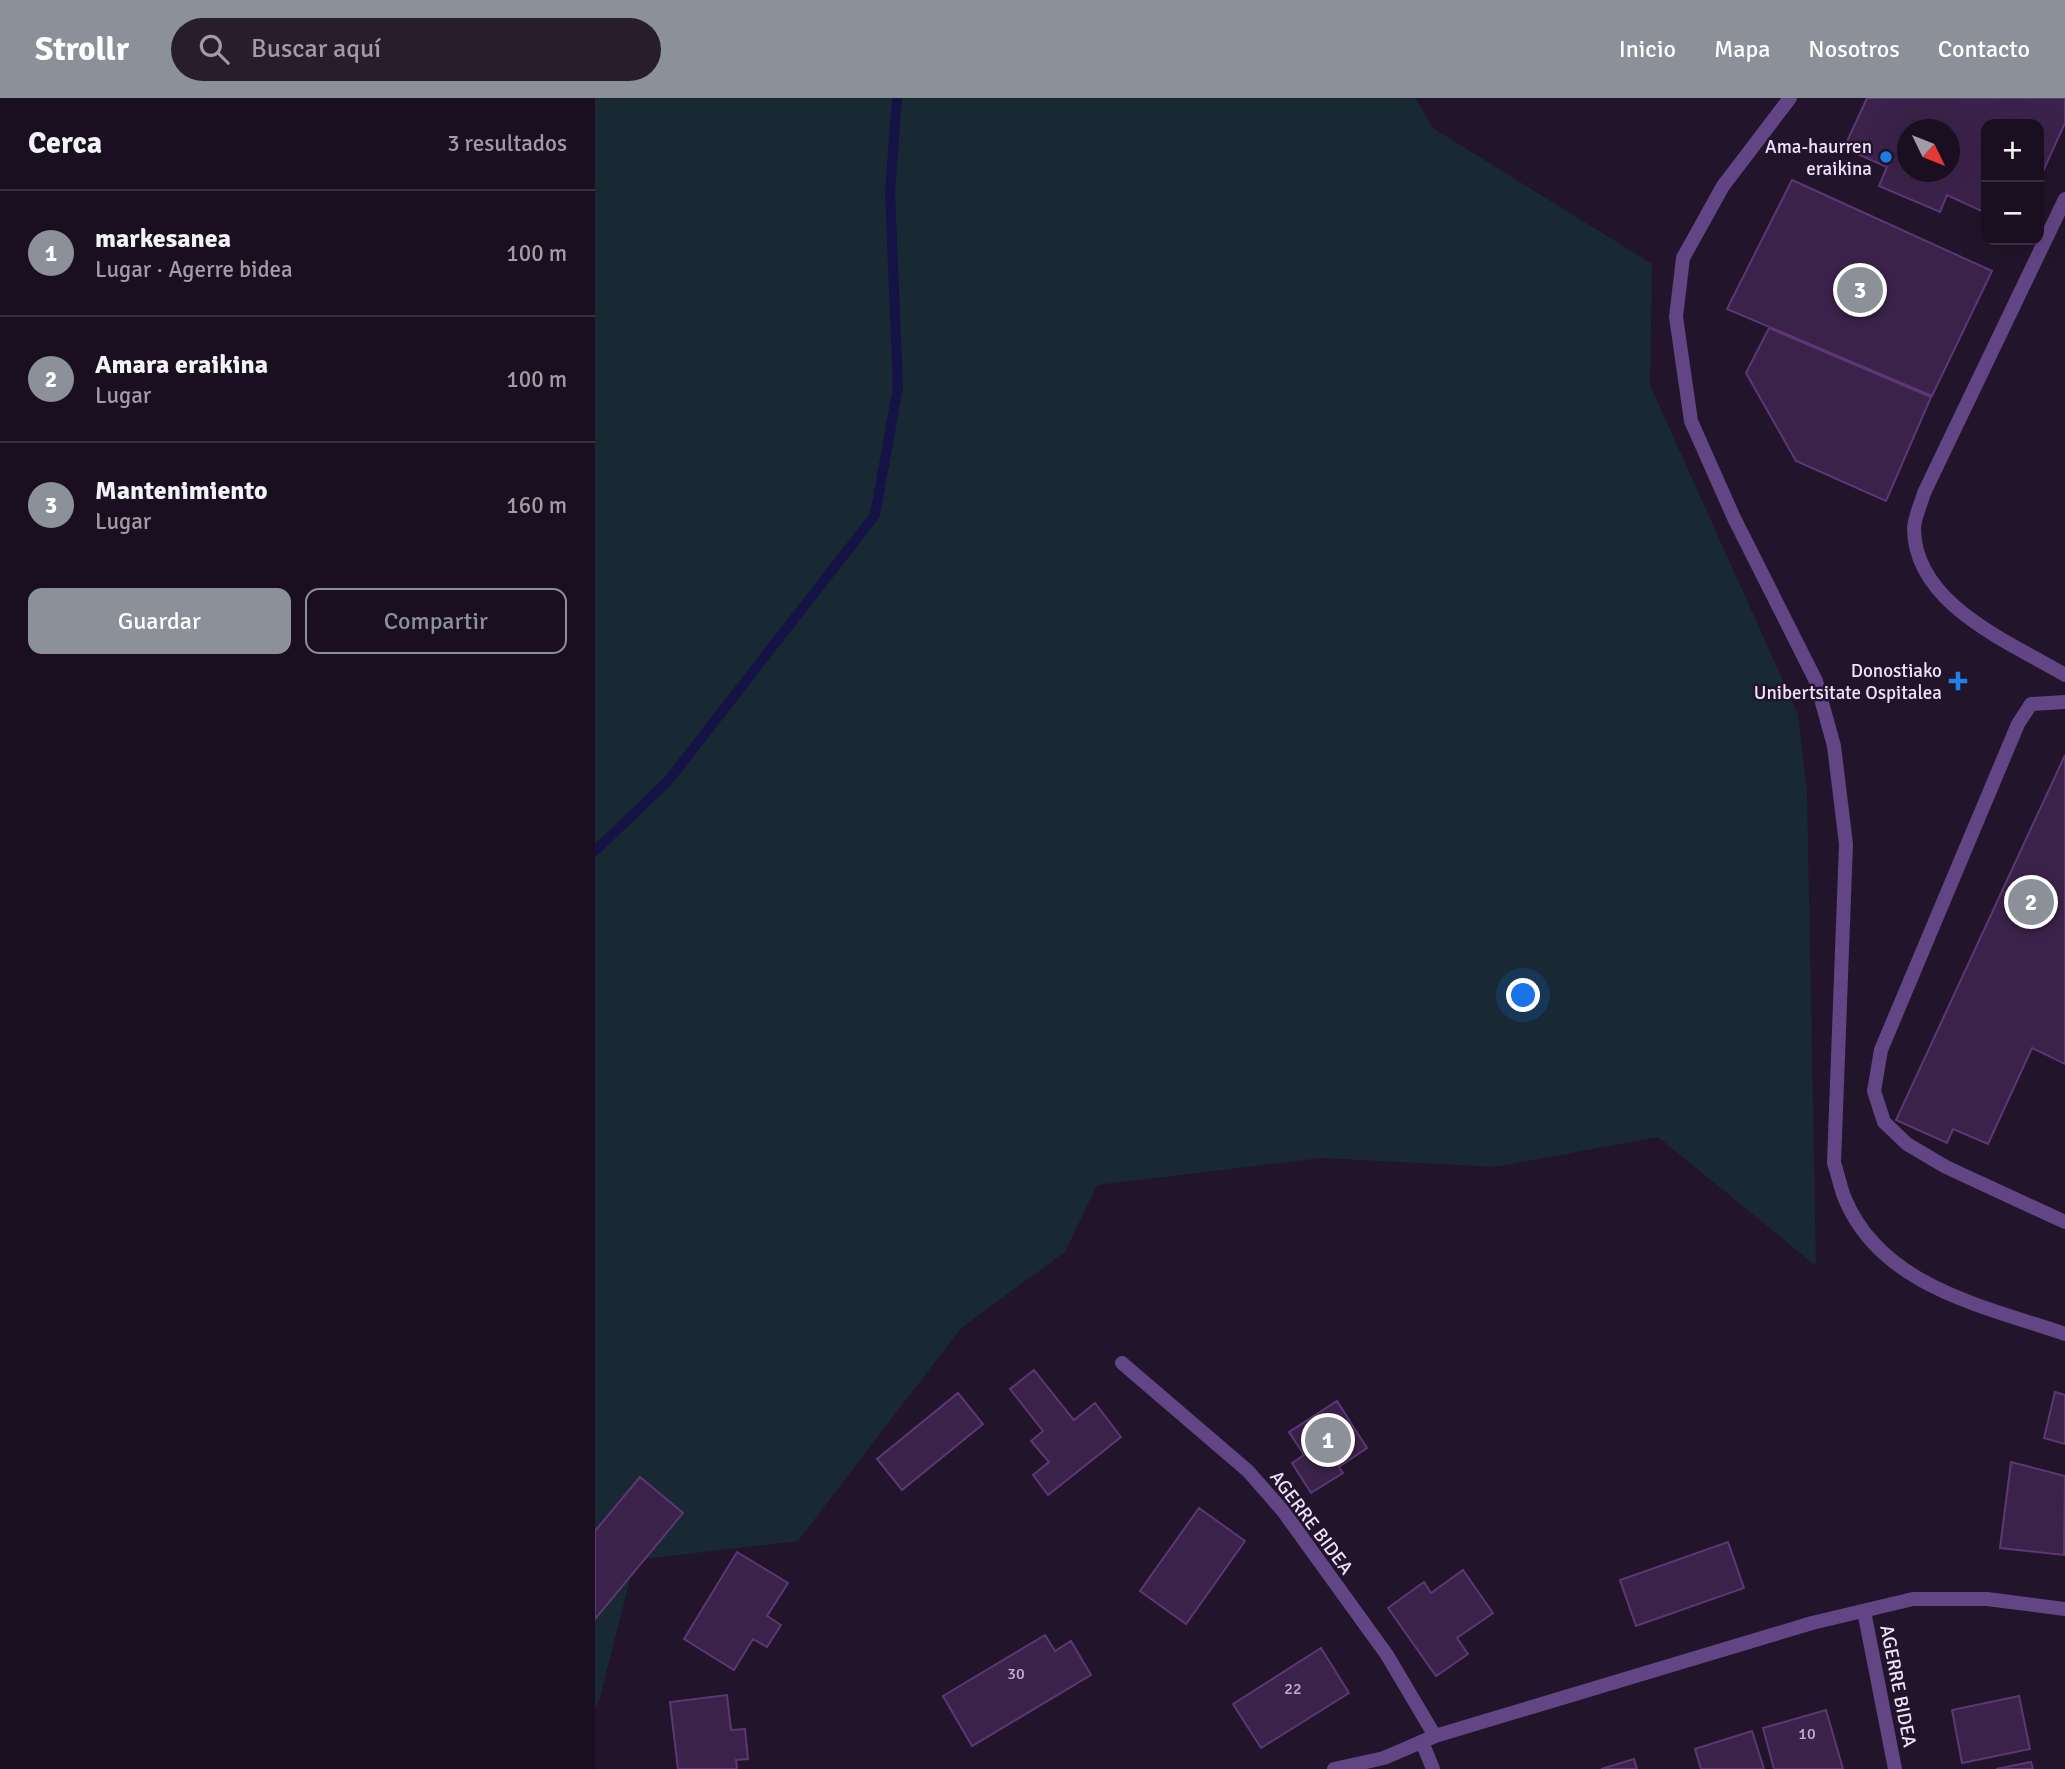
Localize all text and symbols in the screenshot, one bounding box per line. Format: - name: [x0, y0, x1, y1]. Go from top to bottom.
- search box: [171, 18, 661, 81]
- text: Strollr: [35, 29, 129, 70]
- icon: search: [195, 30, 233, 68]
- text: Buscar aquí: [251, 33, 381, 65]
- text: Inicio: [1619, 34, 1676, 64]
- text: Mapa: [1714, 34, 1770, 64]
- text: Nosotros: [1808, 34, 1900, 64]
- text: Contacto: [1938, 34, 2030, 64]
- north arrow: [1897, 119, 1960, 182]
- map controls: [1981, 119, 2044, 245]
- button: +: [1981, 119, 2044, 182]
- text: Cerca: [28, 125, 102, 162]
- text: 3 resultados: [447, 129, 567, 158]
- place label: Ama-haurren eraikina: [1765, 135, 1872, 181]
- marker: Ama-haurren eraikina: [1878, 149, 1894, 165]
- button: −: [1981, 182, 2044, 245]
- text: markesanea: [95, 223, 231, 255]
- text: 1: [45, 239, 57, 268]
- text: 100 m: [506, 239, 567, 268]
- text: Lugar · Agerre bidea: [95, 255, 293, 284]
- pin: 3: [1837, 264, 1883, 316]
- text: Amara eraikina: [95, 349, 268, 381]
- text: 2: [45, 365, 57, 394]
- text: 100 m: [506, 365, 567, 394]
- text: Lugar: [95, 381, 151, 410]
- text: Mantenimiento: [95, 475, 268, 507]
- text: 3: [45, 491, 57, 520]
- text: 160 m: [506, 491, 567, 520]
- text: Lugar: [95, 507, 151, 536]
- button: Guardar: [28, 588, 291, 654]
- button: Compartir: [305, 588, 567, 654]
- place label: Donostiako Unibertsitate Ospitalea: [1754, 659, 1942, 705]
- marker: Donostiako Unibertsitate Ospitalea: [1948, 671, 1968, 691]
- pin: 2: [2008, 876, 2054, 928]
- your location: [1506, 978, 1540, 1012]
- pin: 1: [1305, 1414, 1351, 1466]
- street label: AGERRE BIDEA: [1264, 1466, 1358, 1580]
- street label: AGERRE BIDEA: [1874, 1623, 1922, 1750]
- house number: 30: [1007, 1664, 1025, 1684]
- house number: 22: [1284, 1679, 1302, 1699]
- house number: 10: [1798, 1724, 1816, 1744]

